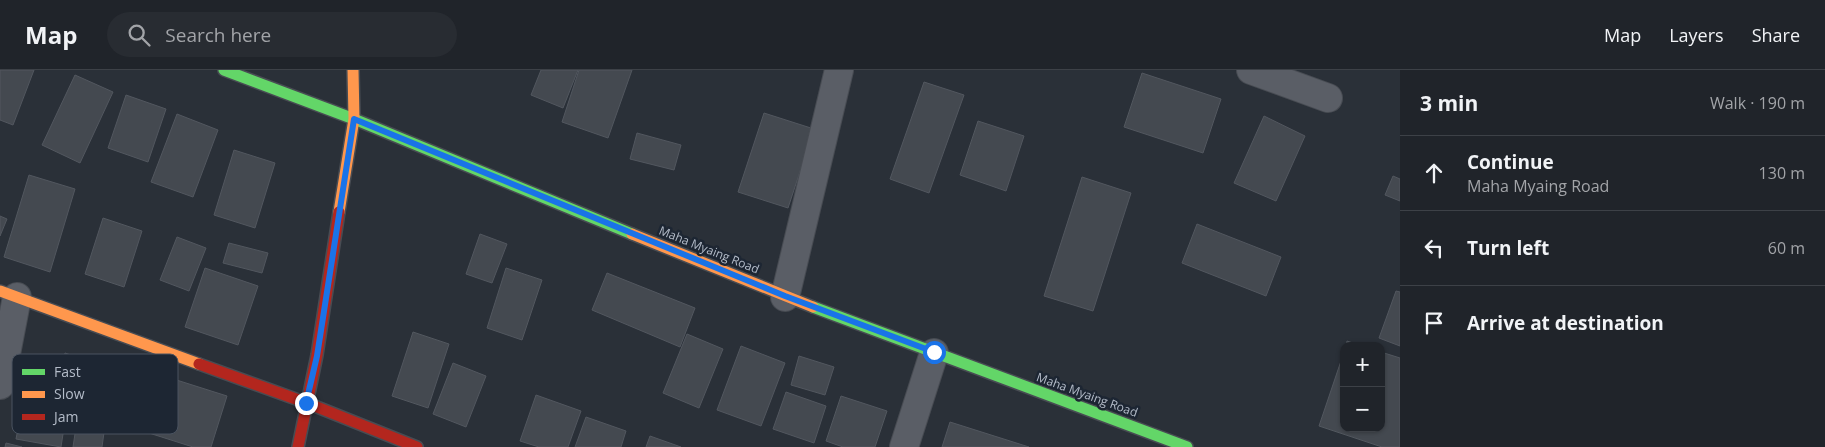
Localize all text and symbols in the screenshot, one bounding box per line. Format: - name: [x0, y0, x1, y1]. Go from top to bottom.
- search box: [107, 12, 457, 57]
- text: Map: [25, 18, 77, 51]
- icon: search: [125, 21, 153, 49]
- text: Search here: [165, 22, 271, 48]
- text: Map: [1604, 23, 1641, 47]
- text: Layers: [1669, 23, 1724, 47]
- text: Share: [1752, 23, 1800, 47]
- text: 3 min: [1420, 89, 1478, 117]
- text: Walk · 190 m: [1710, 92, 1805, 114]
- text: Continue: [1467, 149, 1554, 175]
- icon: ahead: [1420, 159, 1448, 187]
- text: 130 m: [1759, 162, 1805, 184]
- text: Maha Myaing Road: [1467, 175, 1609, 197]
- street label: Maha Myaing Road: [657, 222, 762, 277]
- icon: left: [1420, 234, 1448, 262]
- text: Turn left: [1467, 235, 1549, 261]
- text: 60 m: [1768, 237, 1805, 259]
- icon: arrive: [1420, 309, 1448, 337]
- text: Arrive at destination: [1467, 310, 1664, 336]
- route start: [923, 341, 946, 364]
- map controls: [1340, 342, 1385, 432]
- button: +: [1340, 342, 1385, 387]
- legend: [12, 354, 178, 434]
- text: Fast: [54, 362, 81, 381]
- street label: Maha Myaing Road: [1034, 368, 1140, 421]
- text: Slow: [54, 384, 85, 403]
- button: −: [1340, 387, 1385, 432]
- route end: [295, 392, 318, 415]
- text: Jam: [52, 407, 79, 426]

